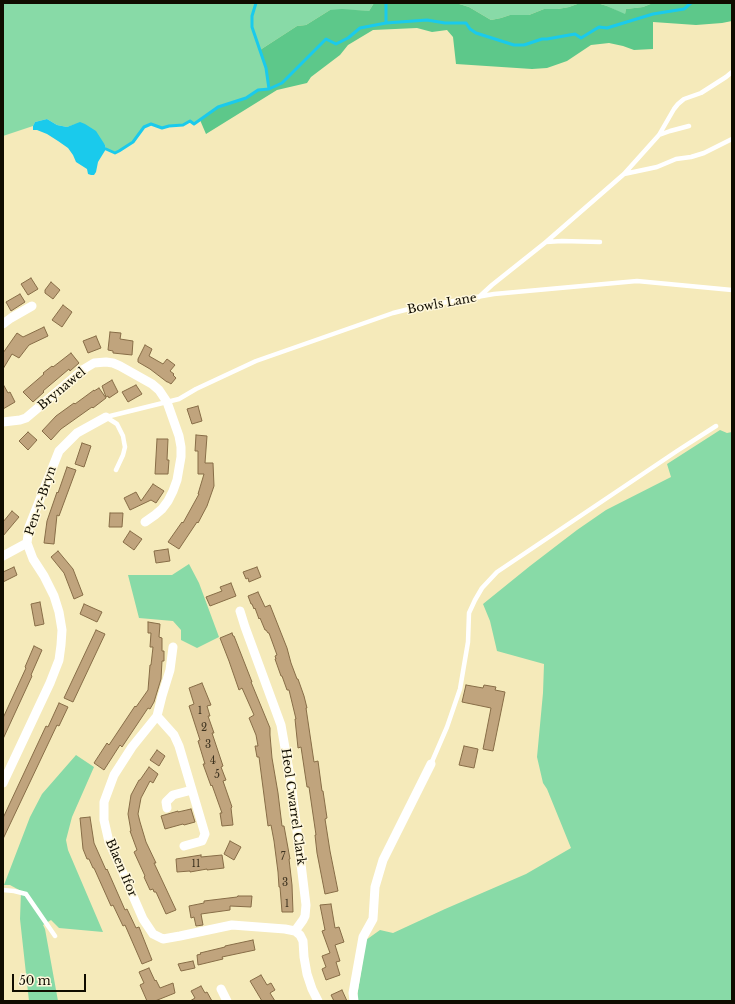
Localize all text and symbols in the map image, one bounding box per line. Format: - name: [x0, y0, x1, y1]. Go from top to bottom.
- street label: Bowls Lane: [406, 291, 478, 317]
- street label: Brynawel: [35, 365, 89, 413]
- street label: Pen-y-Bryn: [22, 465, 60, 537]
- house number: 1: [198, 705, 202, 717]
- house number: 2: [201, 722, 207, 734]
- house number: 3: [205, 739, 211, 751]
- street label: Heol Cwarrel Clark: [278, 748, 308, 866]
- house number: 4: [210, 755, 216, 767]
- house number: 5: [214, 769, 220, 781]
- street label: Blaen Ifor: [102, 837, 140, 899]
- house number: 7: [280, 851, 286, 863]
- house number: 11: [192, 858, 200, 870]
- house number: 3: [282, 877, 288, 889]
- house number: 1: [285, 898, 289, 910]
- scale bar: [14, 966, 88, 992]
- text: 50 m: [19, 973, 51, 988]

